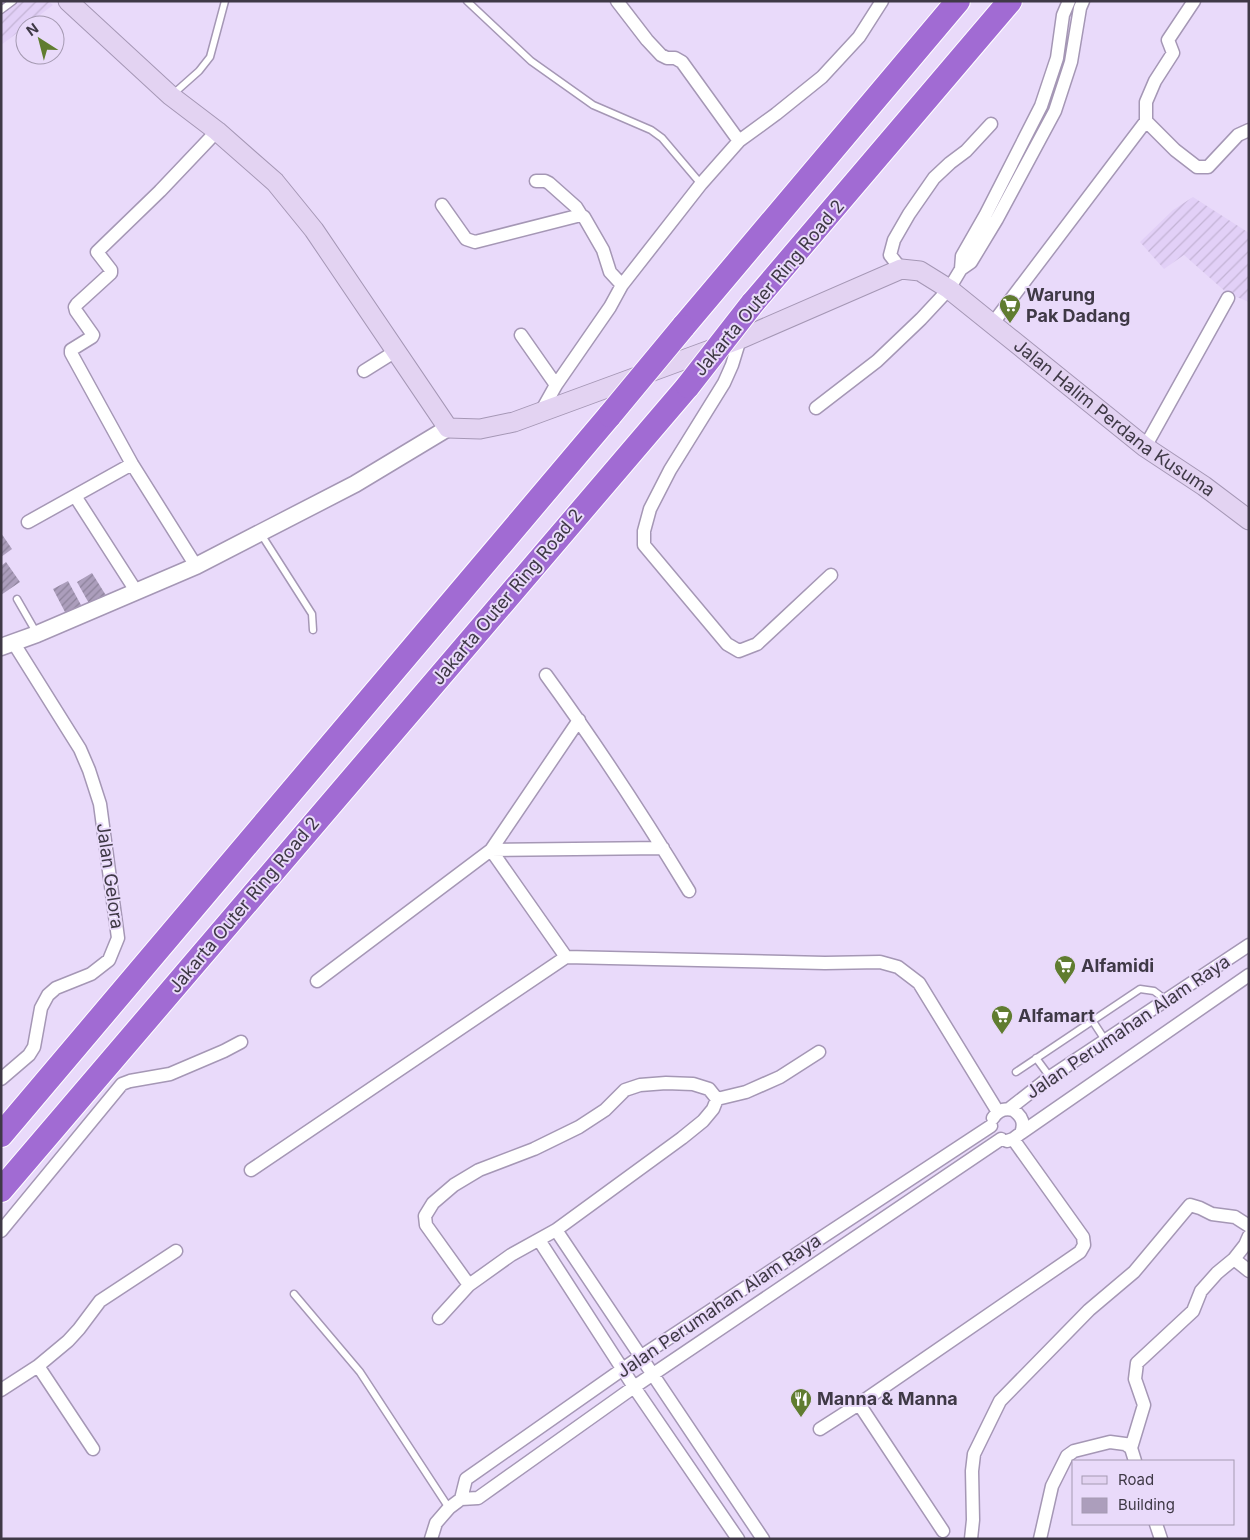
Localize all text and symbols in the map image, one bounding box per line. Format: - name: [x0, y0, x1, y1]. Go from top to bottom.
- north arrow: [15, 15, 65, 65]
- text: N: [23, 19, 41, 39]
- street label: Jakarta Outer Ring Road 2: [689, 195, 848, 380]
- place label: Warung Pak Dadang: [1026, 284, 1130, 326]
- supermarket icon: Warung Pak Dadang: [998, 293, 1022, 324]
- street label: Jalan Halim Perdana Kusuma: [1010, 334, 1219, 500]
- street label: Jakarta Outer Ring Road 2: [427, 504, 586, 689]
- street label: Jakarta Outer Ring Road 2: [164, 812, 323, 997]
- street label: Jalan Gelora: [93, 822, 128, 930]
- street label: Jalan Perumahan Alam Raya: [1022, 950, 1234, 1103]
- supermarket icon: Alfamidi: [1053, 954, 1077, 985]
- place label: Alfamidi: [1081, 955, 1154, 976]
- supermarket icon: Alfamart: [990, 1004, 1014, 1035]
- place label: Alfamart: [1018, 1005, 1095, 1026]
- street label: Jalan Perumahan Alam Raya: [613, 1229, 825, 1382]
- restaurant icon: Manna & Manna: [789, 1387, 813, 1418]
- place label: Manna & Manna: [817, 1388, 958, 1409]
- legend: [1072, 1460, 1235, 1525]
- text: Road: [1118, 1470, 1154, 1489]
- text: Building: [1118, 1495, 1175, 1514]

